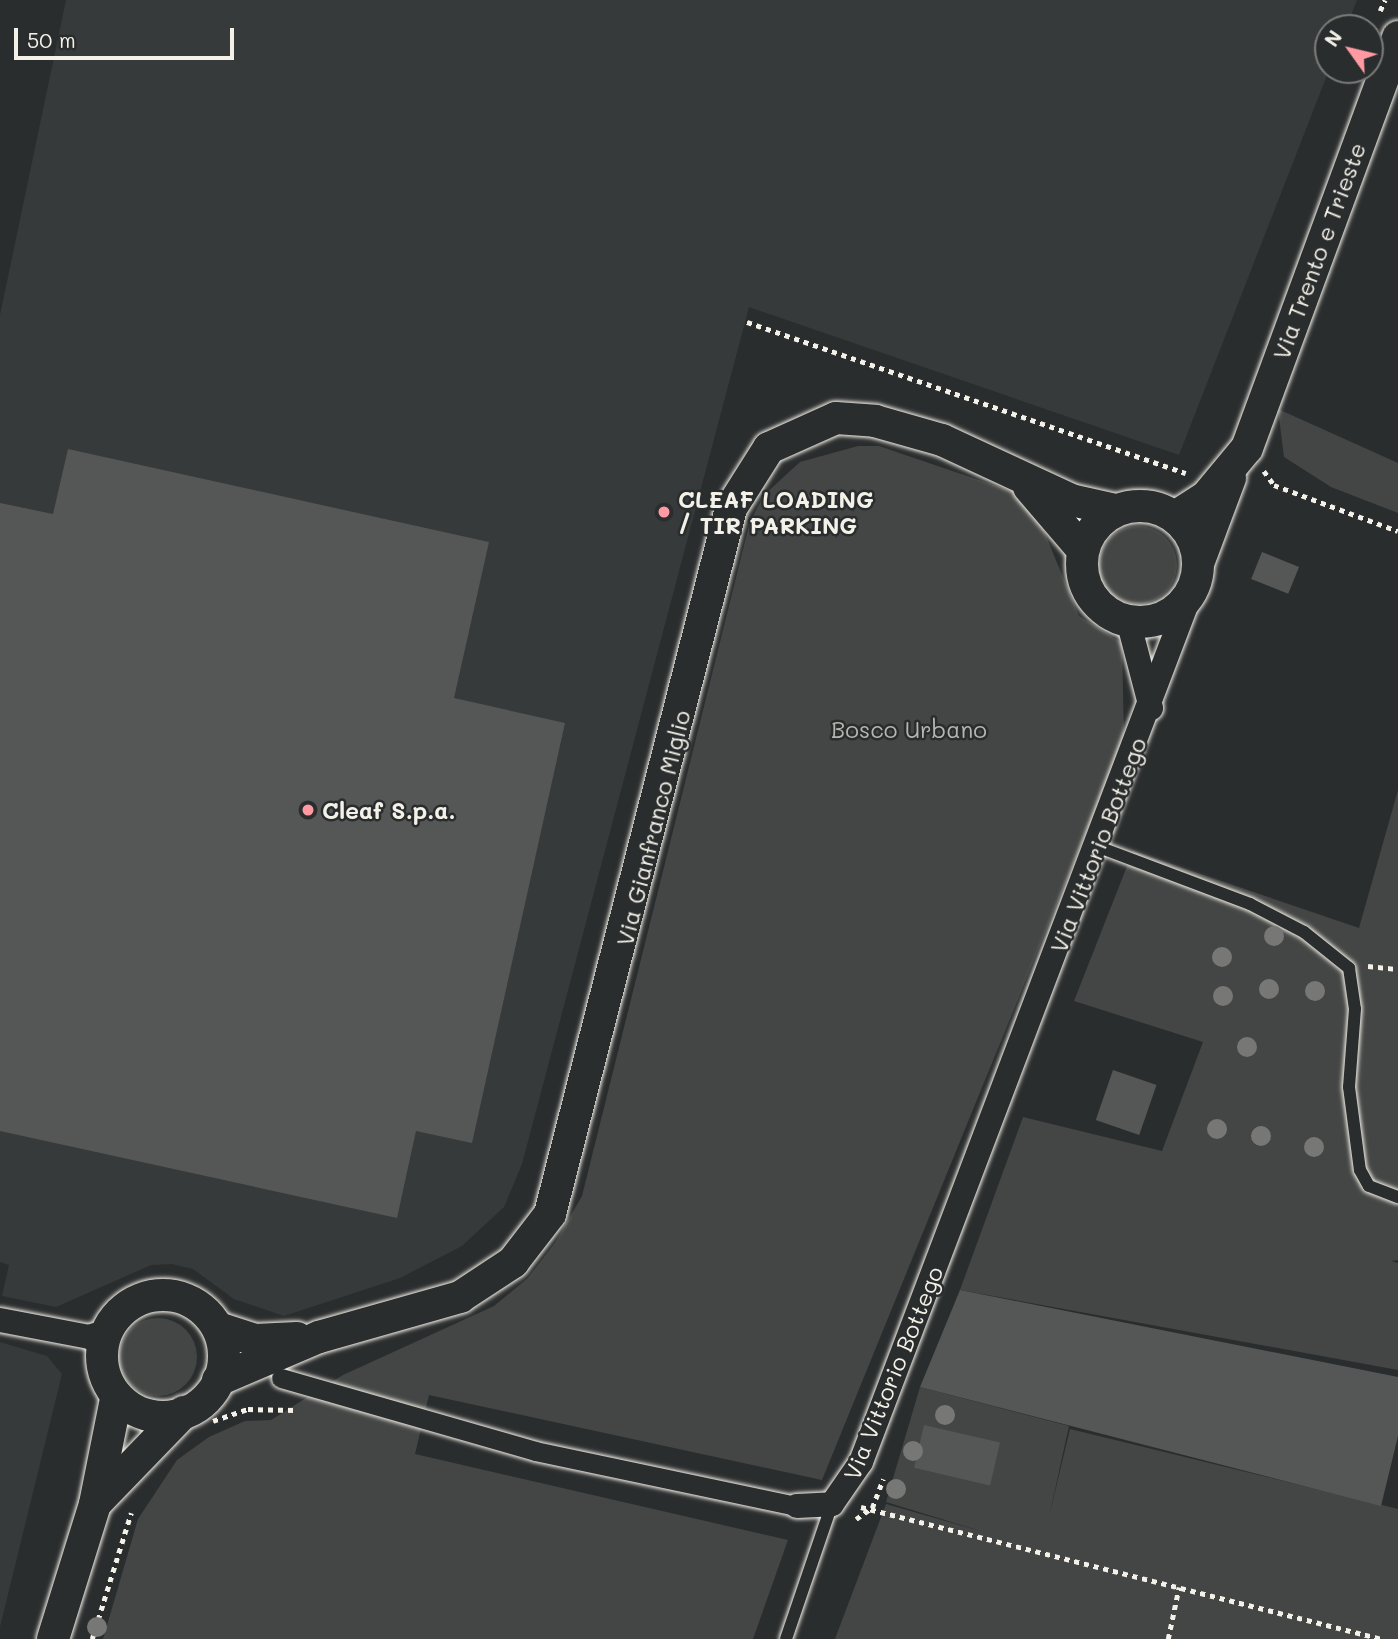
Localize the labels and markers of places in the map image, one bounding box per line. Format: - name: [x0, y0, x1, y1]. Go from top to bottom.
- place label: CLEAF LOADING / TIR PARKING: [678, 485, 874, 539]
- marker: CLEAF LOADING / TIR PARKING: [656, 504, 672, 520]
- place label: Cleaf S.p.a.: [322, 796, 455, 824]
- marker: Cleaf S.p.a.: [300, 802, 316, 818]

